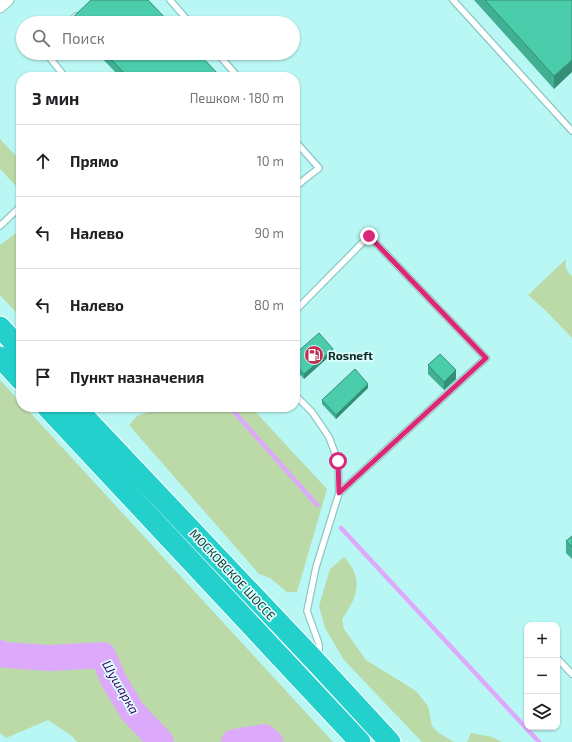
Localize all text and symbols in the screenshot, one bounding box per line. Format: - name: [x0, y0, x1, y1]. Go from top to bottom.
- search box: [16, 16, 300, 60]
- icon: search: [30, 27, 52, 49]
- text: Поиск: [62, 29, 105, 47]
- text: 3 мин: [32, 88, 79, 108]
- text: Пешком · 180 m: [190, 90, 284, 106]
- icon: ahead: [32, 150, 54, 172]
- text: Прямо: [70, 152, 119, 170]
- text: 10 m: [257, 153, 284, 169]
- icon: left: [32, 222, 54, 244]
- text: Налево: [70, 224, 124, 242]
- text: 90 m: [254, 225, 284, 241]
- route end: [360, 227, 378, 245]
- icon: left: [32, 294, 54, 316]
- text: Налево: [70, 296, 124, 314]
- text: 80 m: [254, 297, 284, 313]
- fuel station icon: Rosneft: [303, 344, 325, 366]
- place label: Rosneft: [328, 348, 373, 362]
- icon: arrive: [32, 366, 54, 388]
- text: Пункт назначения: [70, 368, 204, 386]
- route start: [329, 452, 347, 470]
- street label: МОСКОВСКОЕ ШОССЕ: [187, 526, 279, 622]
- map controls: [524, 622, 560, 730]
- button: +: [524, 622, 560, 658]
- water label: Шушарка: [99, 657, 143, 717]
- button: −: [524, 658, 560, 694]
- button: layers: [524, 694, 560, 730]

